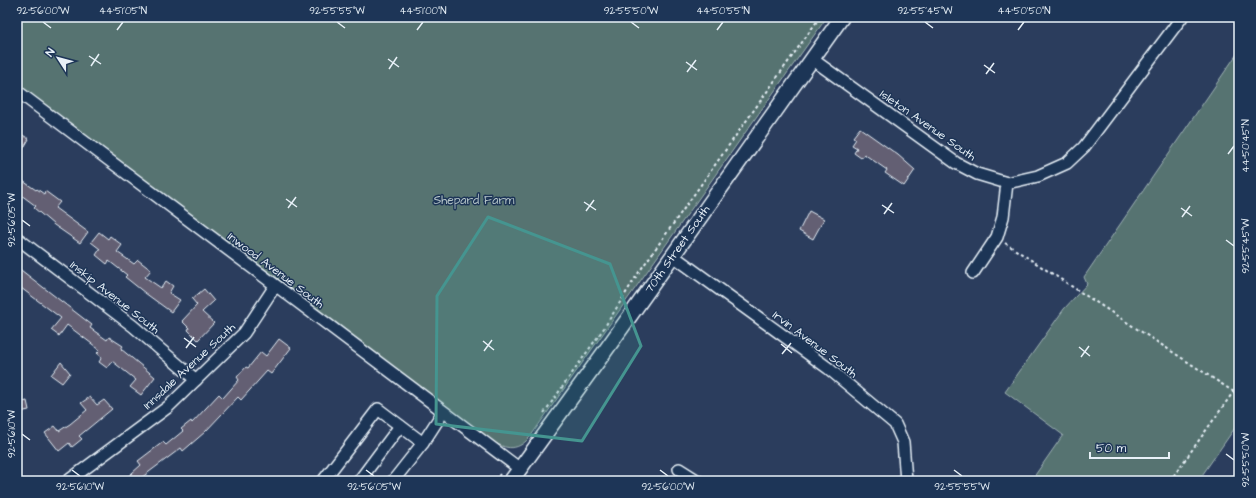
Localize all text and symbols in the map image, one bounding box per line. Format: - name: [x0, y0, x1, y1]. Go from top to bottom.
- text: 92°56'00"W: [17, 4, 70, 18]
- text: 44°51'05"N: [99, 4, 147, 18]
- text: 92°55'55"W: [309, 4, 365, 18]
- text: 44°51'00"N: [399, 4, 447, 18]
- text: 92°55'50"W: [604, 4, 659, 18]
- text: 44°50'55"N: [696, 4, 750, 18]
- text: 92°55'45"W: [897, 4, 953, 18]
- text: 44°50'50"N: [998, 4, 1050, 18]
- north arrow: [38, 38, 78, 78]
- text: N: [42, 45, 58, 60]
- street label: Isleton Avenue South: [876, 86, 979, 165]
- text: 44°50'45"N: [1239, 119, 1253, 173]
- park label: Shepard Farm: [434, 192, 515, 209]
- text: 92°56'05"W: [5, 193, 19, 247]
- street label: 70th Street South: [641, 202, 714, 297]
- text: 92°55'45"W: [1239, 218, 1253, 274]
- street label: Inwood Avenue South: [224, 228, 328, 312]
- street label: Inskip Avenue South: [66, 257, 163, 338]
- street label: Irvin Avenue South: [769, 307, 861, 382]
- street label: Innsdale Avenue South: [140, 319, 239, 414]
- text: 92°56'10"W: [5, 409, 19, 458]
- text: 92°55'50"W: [1239, 432, 1253, 487]
- scale bar: [1090, 434, 1169, 460]
- text: 50 m: [1096, 440, 1127, 457]
- text: 92°56'10"W: [56, 480, 105, 494]
- text: 92°56'05"W: [347, 480, 401, 494]
- text: 92°56'00"W: [642, 480, 695, 494]
- text: 92°55'55"W: [934, 480, 990, 494]

